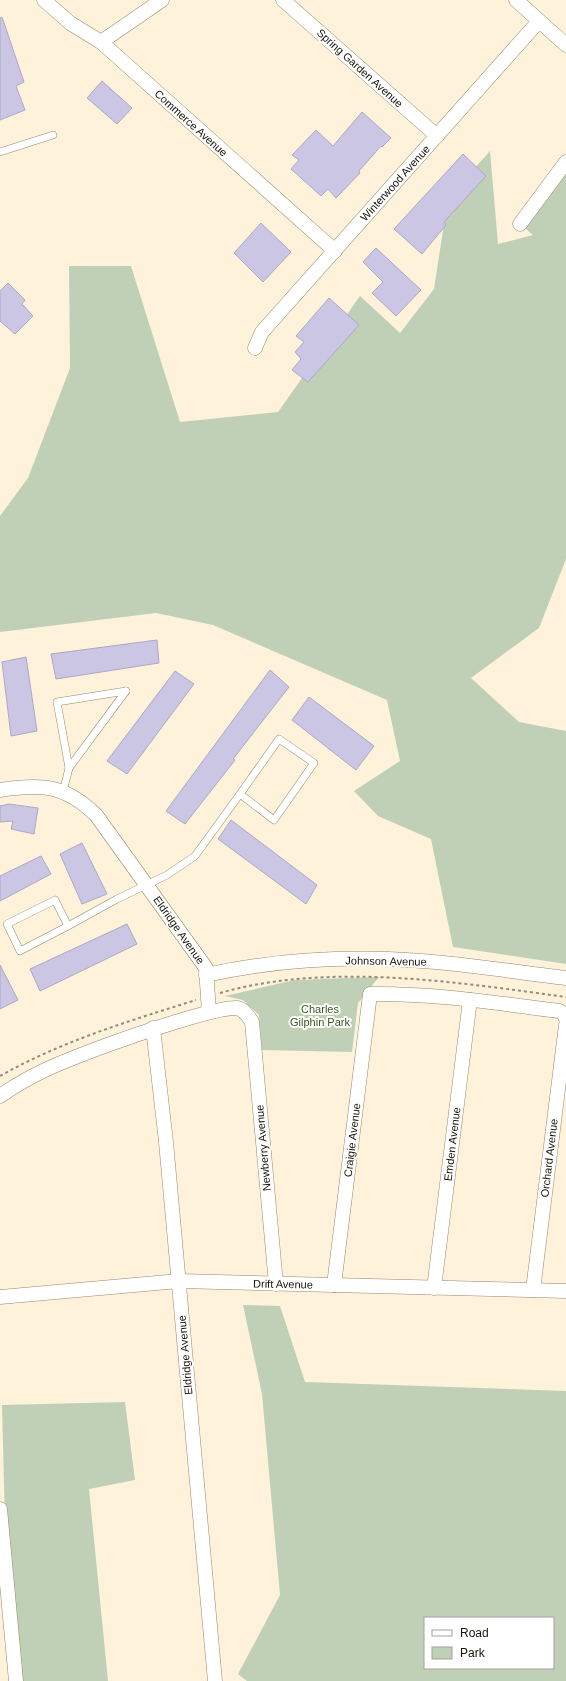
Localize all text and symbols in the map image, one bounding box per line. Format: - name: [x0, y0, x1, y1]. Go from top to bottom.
- street label: Spring Garden Avenue: [315, 26, 405, 110]
- street label: Commerce Avenue: [152, 87, 230, 159]
- street label: Winterwood Avenue: [358, 143, 432, 223]
- street label: Eldridge Avenue: [151, 894, 207, 966]
- street label: Johnson Avenue: [345, 954, 427, 968]
- park label: Charles Gilphin Park: [290, 1003, 350, 1028]
- street label: Craigie Avenue: [342, 1102, 362, 1178]
- street label: Newberry Avenue: [253, 1104, 273, 1192]
- street label: Emden Avenue: [442, 1106, 462, 1182]
- street label: Orchard Avenue: [538, 1118, 560, 1198]
- street label: Drift Avenue: [253, 1277, 313, 1291]
- street label: Eldridge Avenue: [176, 1315, 194, 1395]
- legend: [424, 1617, 554, 1669]
- text: Road: [460, 1626, 489, 1640]
- text: Park: [460, 1646, 486, 1660]

